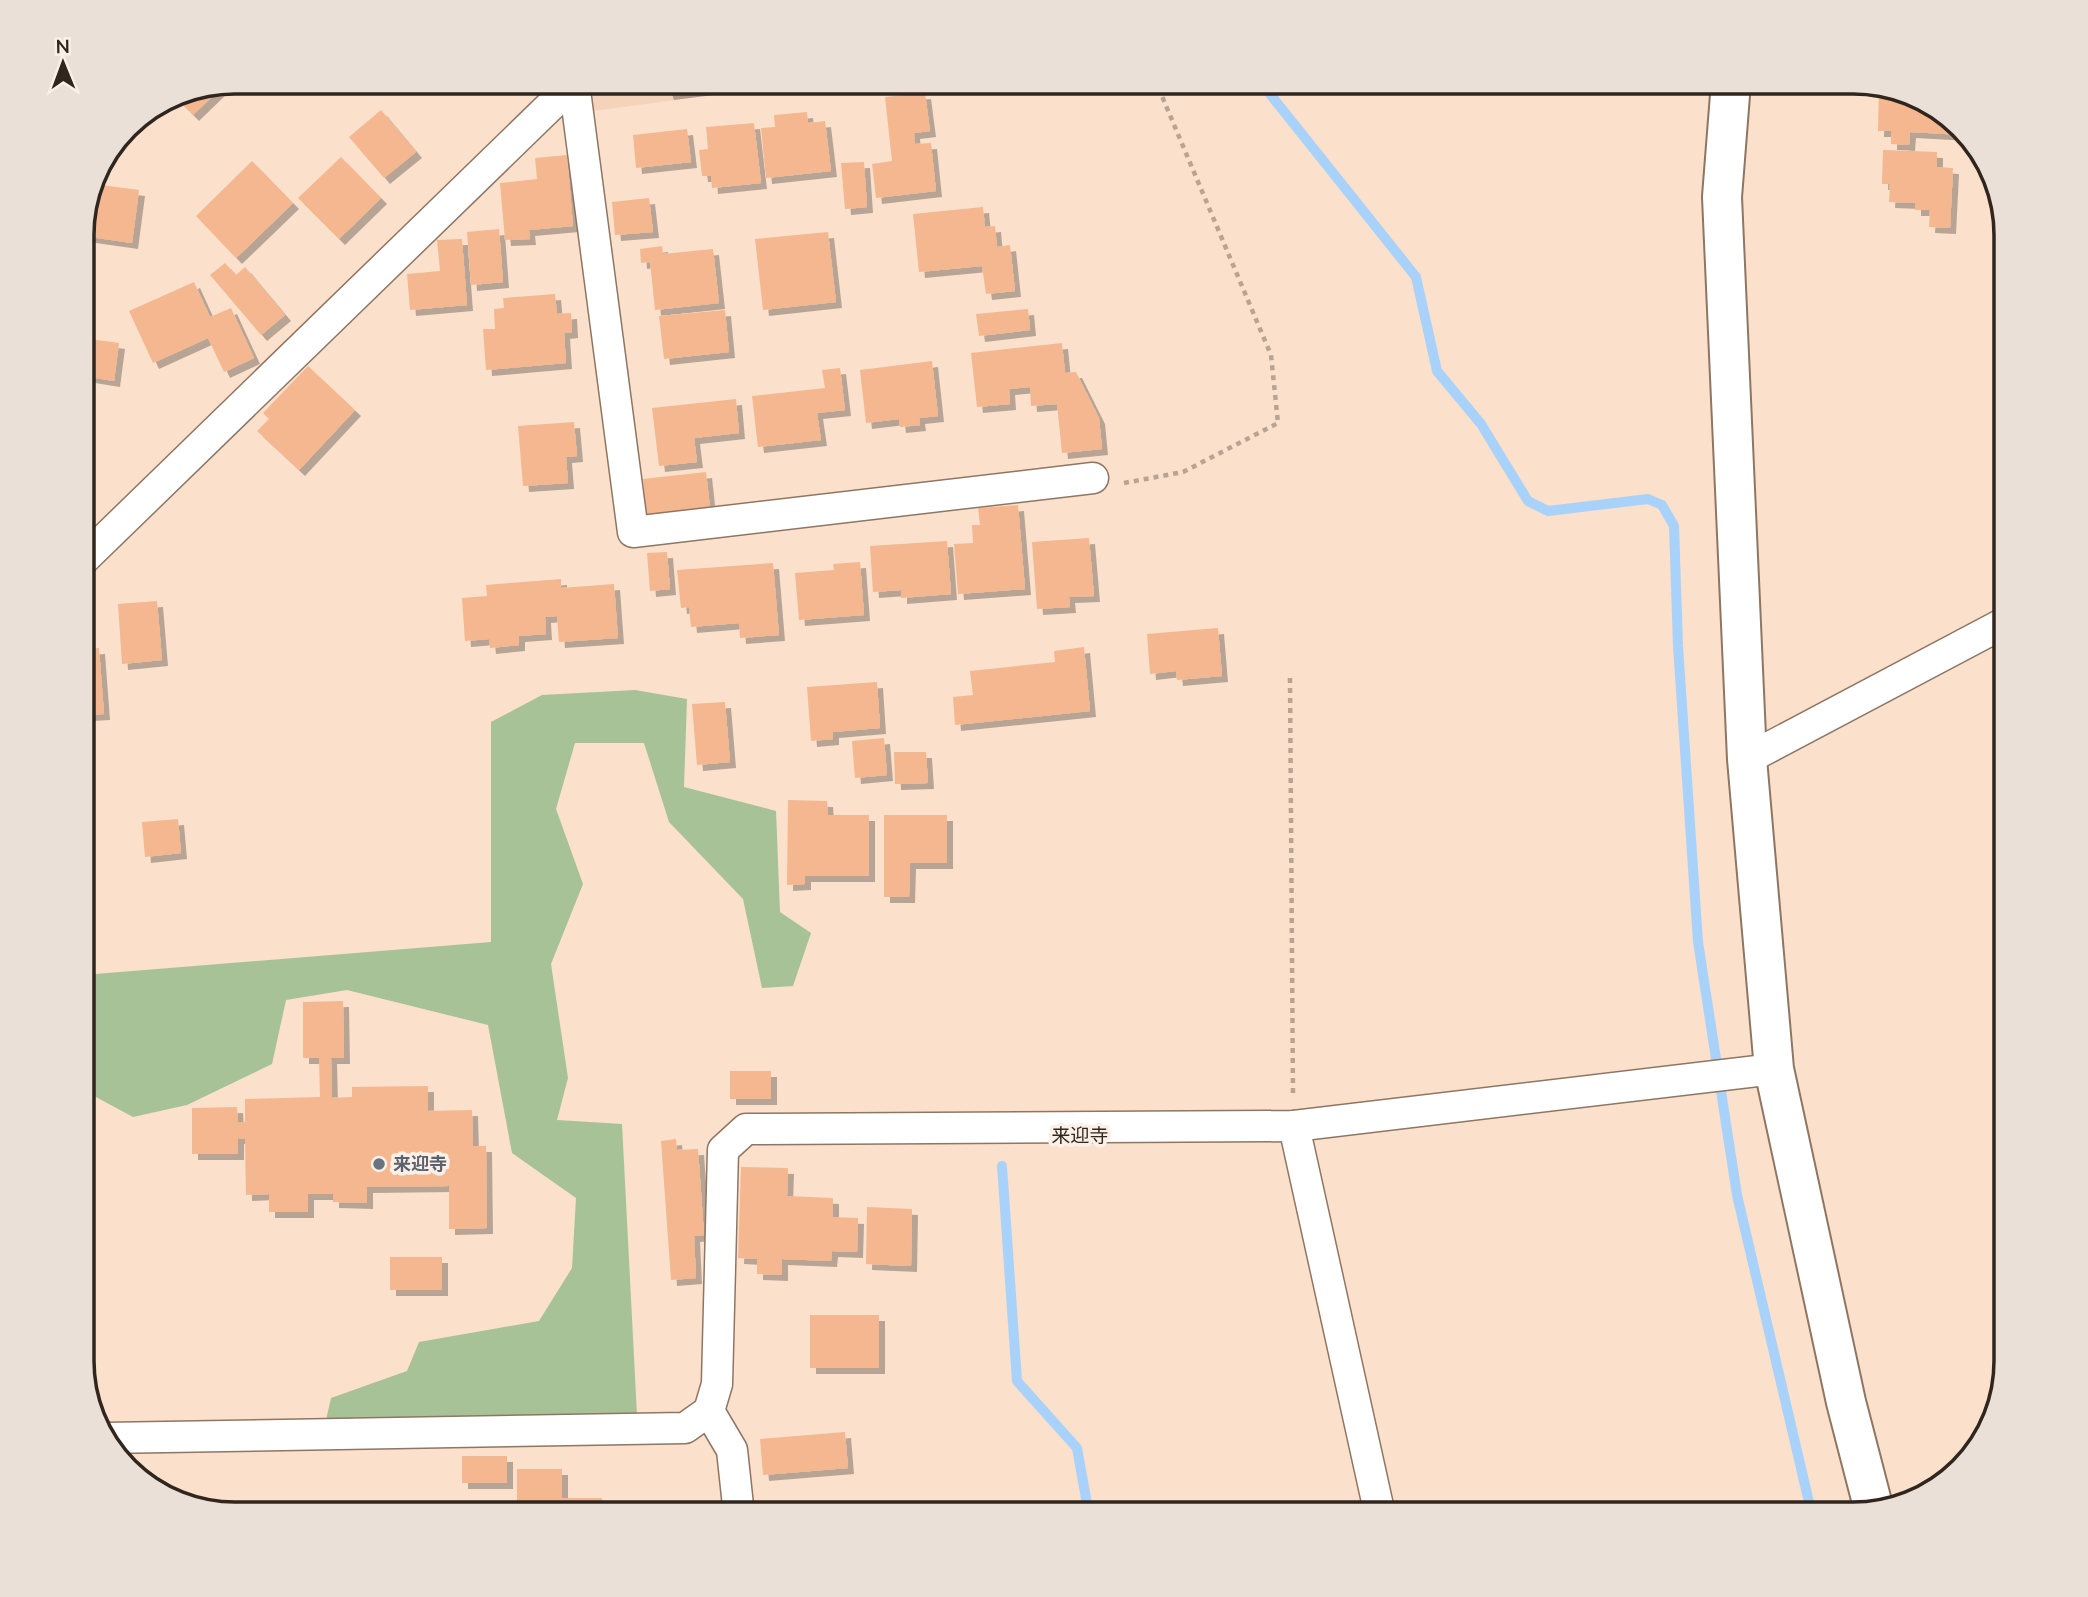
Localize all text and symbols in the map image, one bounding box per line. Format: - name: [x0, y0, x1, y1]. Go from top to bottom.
- north arrow: [28, 28, 98, 98]
- text: N: [55, 34, 70, 60]
- district label: 来迎寺: [1051, 1123, 1109, 1149]
- place label: 来迎寺: [393, 1152, 447, 1176]
- marker: 来迎寺: [371, 1156, 387, 1172]

